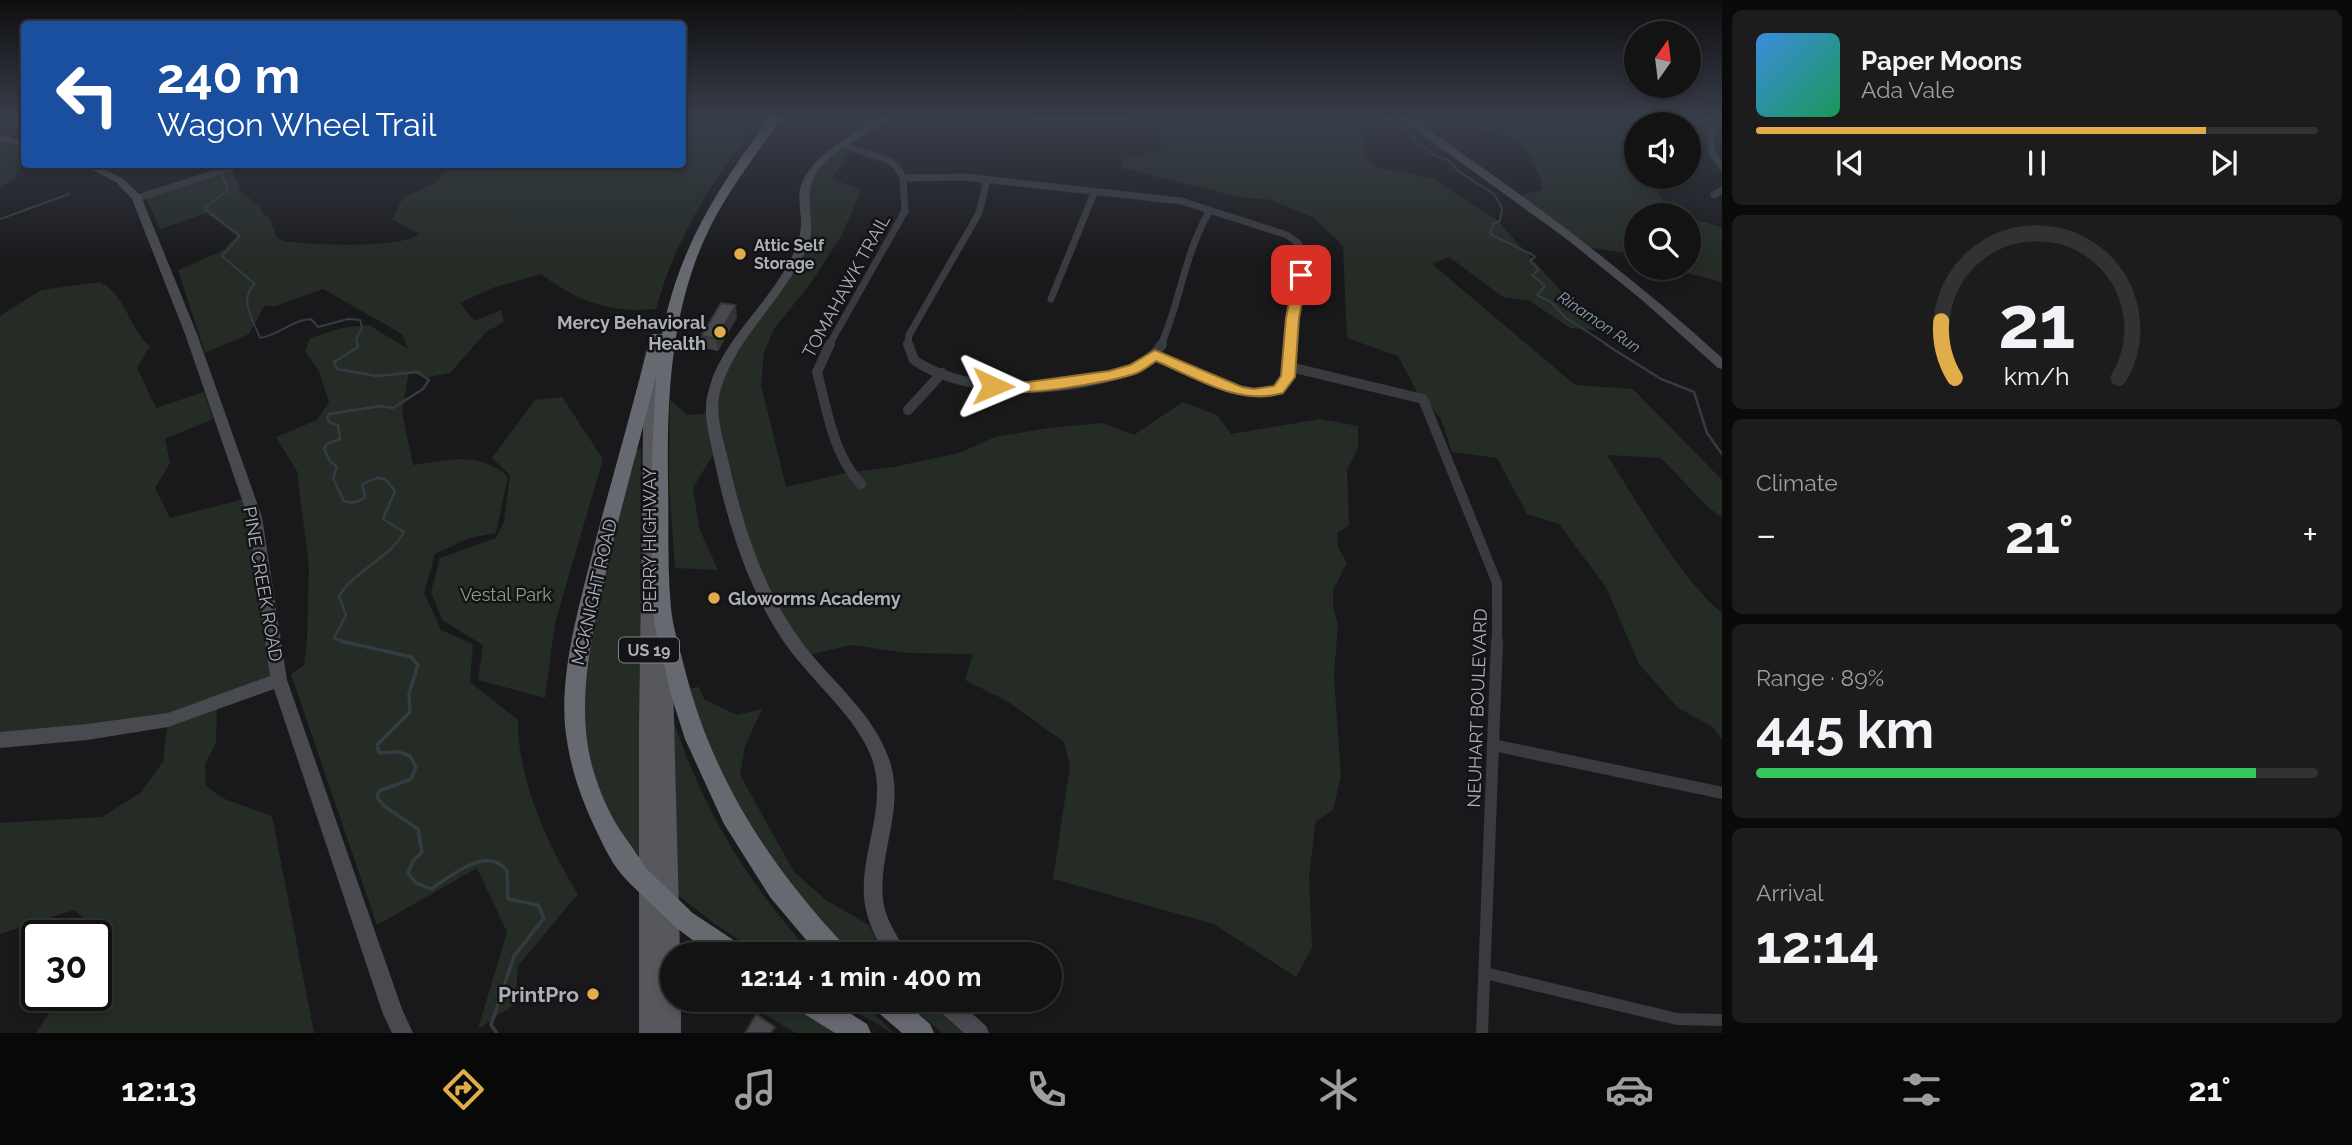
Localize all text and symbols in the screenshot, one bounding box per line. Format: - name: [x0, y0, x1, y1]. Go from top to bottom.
- north arrow: [1624, 21, 1701, 98]
- map controls: [1624, 21, 1701, 280]
- text: Paper Moons: [1861, 46, 2022, 76]
- text: 240 m: [157, 47, 300, 104]
- icon: left: [42, 49, 133, 140]
- text: Ada Vale: [1861, 76, 1955, 103]
- text: Wagon Wheel Trail: [157, 106, 436, 143]
- button: sound: [1624, 112, 1701, 189]
- icon: previous: [1831, 144, 1869, 182]
- icon: pause: [2018, 144, 2056, 182]
- icon: next: [2205, 144, 2243, 182]
- button: search: [1624, 203, 1701, 280]
- street label: TOMAHAWK TRAIL: [798, 210, 894, 361]
- place label: Attic Self Storage: [754, 236, 825, 273]
- pin: [1271, 245, 1331, 305]
- marker: Attic Self Storage: [732, 246, 748, 262]
- icon: arrive: [1282, 256, 1320, 294]
- text: 21: [1998, 280, 2076, 365]
- water label: Rinamon Run: [1554, 287, 1644, 357]
- place label: Mercy Behavioral Health: [557, 312, 706, 354]
- marker: Mercy Behavioral Health: [712, 324, 728, 340]
- position arrow: [956, 349, 1030, 423]
- text: km/h: [2004, 361, 2070, 391]
- street label: PERRY HIGHWAY: [639, 467, 660, 612]
- text: Climate: [1756, 469, 1838, 496]
- text: 21°: [2005, 504, 2074, 565]
- street label: PINE CREEK ROAD: [239, 505, 287, 663]
- text: −: [1756, 512, 1776, 557]
- text: +: [2302, 512, 2318, 557]
- street label: MCKNIGHT ROAD: [567, 517, 621, 667]
- park label: Vestal Park: [460, 584, 552, 605]
- place label: Gloworms Academy: [728, 588, 901, 609]
- marker: Gloworms Academy: [706, 590, 722, 606]
- street label: NEUHART BOULEVARD: [1463, 608, 1491, 808]
- road number: US 19: [619, 638, 679, 663]
- text: Range · 89%: [1756, 664, 1884, 691]
- text: 445 km: [1756, 699, 1934, 760]
- text: Arrival: [1756, 879, 1823, 906]
- text: 12:14: [1756, 914, 1879, 975]
- speed limit sign: 30: [21, 920, 112, 1011]
- text: 12:14 · 1 min · 400 m: [740, 962, 982, 992]
- place label: PrintPro: [498, 982, 579, 1007]
- marker: PrintPro: [585, 986, 601, 1002]
- icon: directions: [439, 1065, 488, 1114]
- icon: music: [731, 1065, 780, 1114]
- icon: phone: [1022, 1065, 1071, 1114]
- icon: climate: [1314, 1065, 1363, 1114]
- icon: car: [1605, 1065, 1654, 1114]
- icon: filters: [1897, 1065, 1946, 1114]
- text: 12:13: [121, 1071, 197, 1108]
- text: 21°: [2188, 1071, 2231, 1108]

